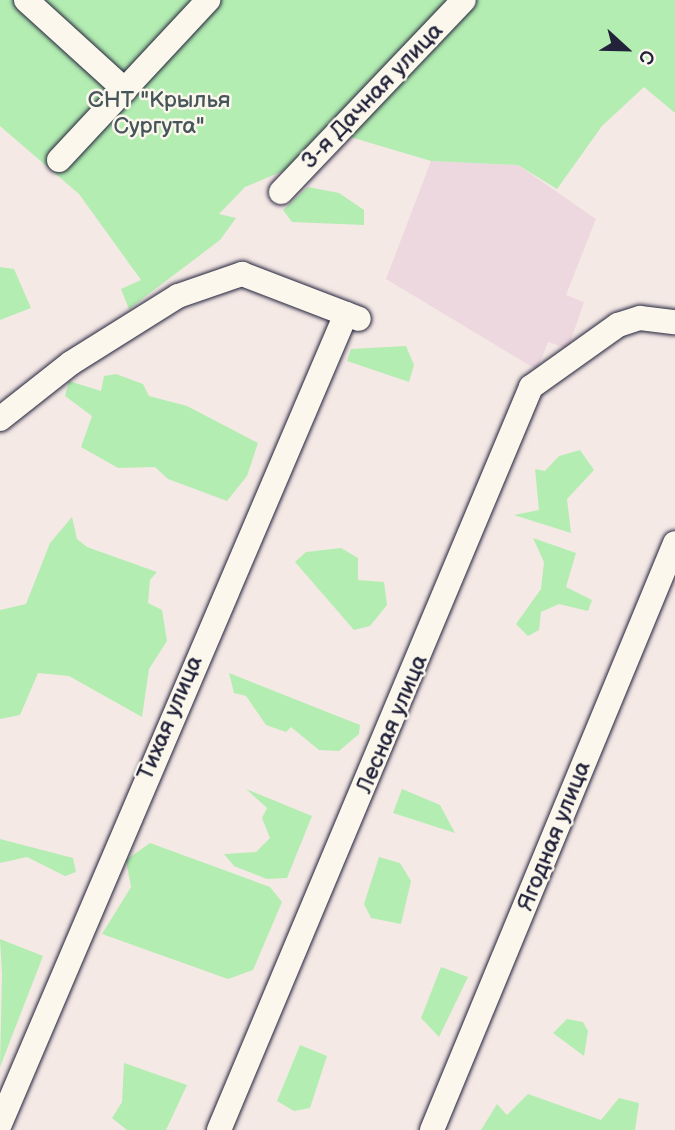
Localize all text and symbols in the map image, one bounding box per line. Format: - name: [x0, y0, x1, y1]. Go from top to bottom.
- north arrow: [591, 14, 661, 84]
- street label: 3-я Дачная улица: [295, 17, 449, 175]
- text: С: [633, 47, 659, 67]
- park label: CНТ "Крылья Сургута": [87, 86, 231, 140]
- street label: Лесная улица: [350, 651, 434, 797]
- street label: Тихая улица: [131, 652, 209, 784]
- street label: Ягодная улица: [511, 757, 597, 915]

